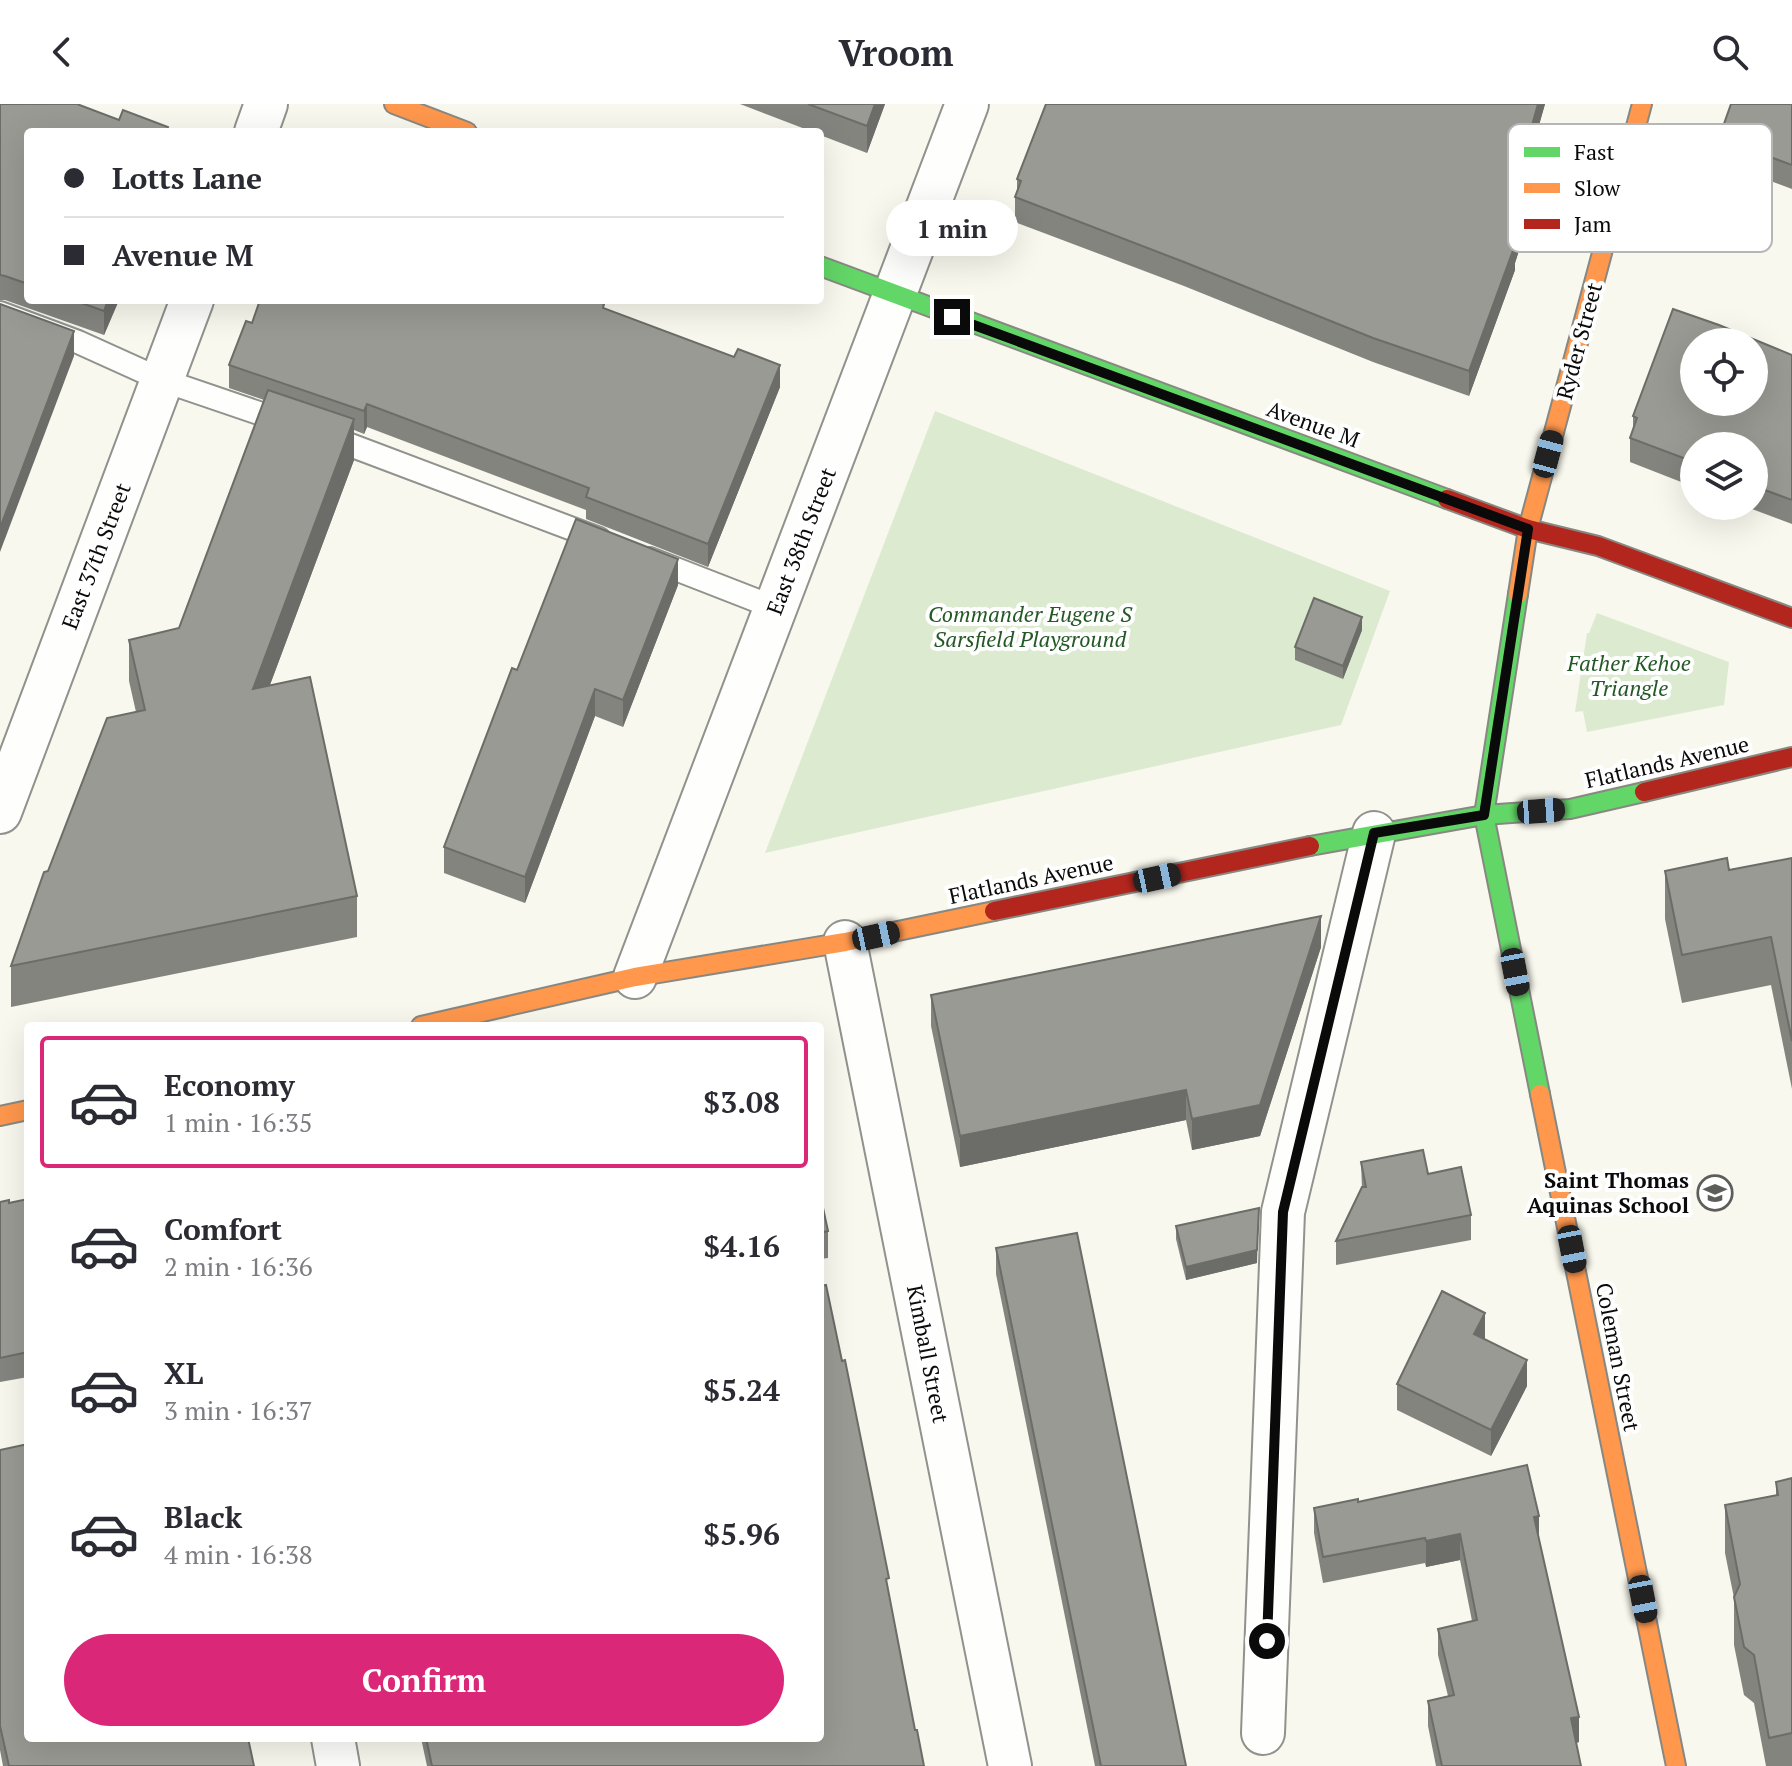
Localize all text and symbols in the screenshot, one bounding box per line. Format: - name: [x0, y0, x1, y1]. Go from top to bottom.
- text: Vroom: [839, 29, 953, 76]
- icon: back: [40, 30, 84, 74]
- icon: search: [1708, 30, 1752, 74]
- legend: [1508, 124, 1772, 252]
- text: Fast: [1574, 137, 1615, 166]
- text: Lotts Lane: [112, 158, 262, 198]
- text: Slow: [1574, 173, 1621, 202]
- callout: 1 min: [886, 201, 1018, 257]
- text: Jam: [1574, 209, 1612, 238]
- text: 1 min: [916, 211, 988, 245]
- text: Avenue M: [112, 235, 254, 275]
- street label: Ryder Street: [1549, 279, 1608, 403]
- route end: [934, 299, 970, 335]
- map controls: [1680, 328, 1768, 520]
- button: locate: [1680, 328, 1768, 416]
- street label: Avenue M: [1263, 393, 1363, 454]
- car: [1530, 428, 1566, 480]
- button: layers: [1680, 432, 1768, 520]
- street label: East 38th Street: [759, 463, 842, 619]
- street label: East 37th Street: [54, 478, 137, 633]
- park label: Commander Eugene S Sarsfield Playground: [928, 599, 1133, 653]
- park label: Father Kehoe Triangle: [1566, 648, 1691, 702]
- street label: Flatlands Avenue: [1582, 729, 1752, 794]
- car: [1516, 797, 1566, 825]
- street label: Flatlands Avenue: [946, 847, 1116, 910]
- car: [1131, 861, 1183, 895]
- car: [850, 919, 902, 953]
- car: [1499, 946, 1531, 998]
- text: Economy: [164, 1065, 295, 1105]
- icon: car: [68, 1066, 140, 1138]
- text: $3.08: [703, 1082, 780, 1122]
- text: 1 min · 16:35: [164, 1105, 313, 1139]
- place label: Saint Thomas Aquinas School: [1527, 1165, 1689, 1219]
- school or university icon: Saint Thomas Aquinas School: [1696, 1174, 1734, 1212]
- text: Comfort: [164, 1209, 282, 1249]
- icon: car: [68, 1210, 140, 1282]
- car: [1556, 1223, 1588, 1275]
- text: $4.16: [703, 1226, 780, 1266]
- text: 2 min · 16:36: [164, 1249, 313, 1283]
- street label: Coleman Street: [1590, 1280, 1647, 1434]
- street label: Kimball Street: [901, 1282, 956, 1425]
- text: XL: [164, 1353, 203, 1393]
- icon: car: [68, 1354, 140, 1426]
- text: $5.24: [703, 1370, 780, 1410]
- text: 3 min · 16:37: [164, 1393, 313, 1427]
- text: Black: [164, 1497, 242, 1537]
- icon: car: [68, 1498, 140, 1570]
- text: $5.96: [703, 1514, 780, 1554]
- text: 4 min · 16:38: [164, 1537, 313, 1571]
- car: [1627, 1573, 1659, 1625]
- route start: [1249, 1623, 1285, 1659]
- button: Confirm: [64, 1634, 784, 1726]

